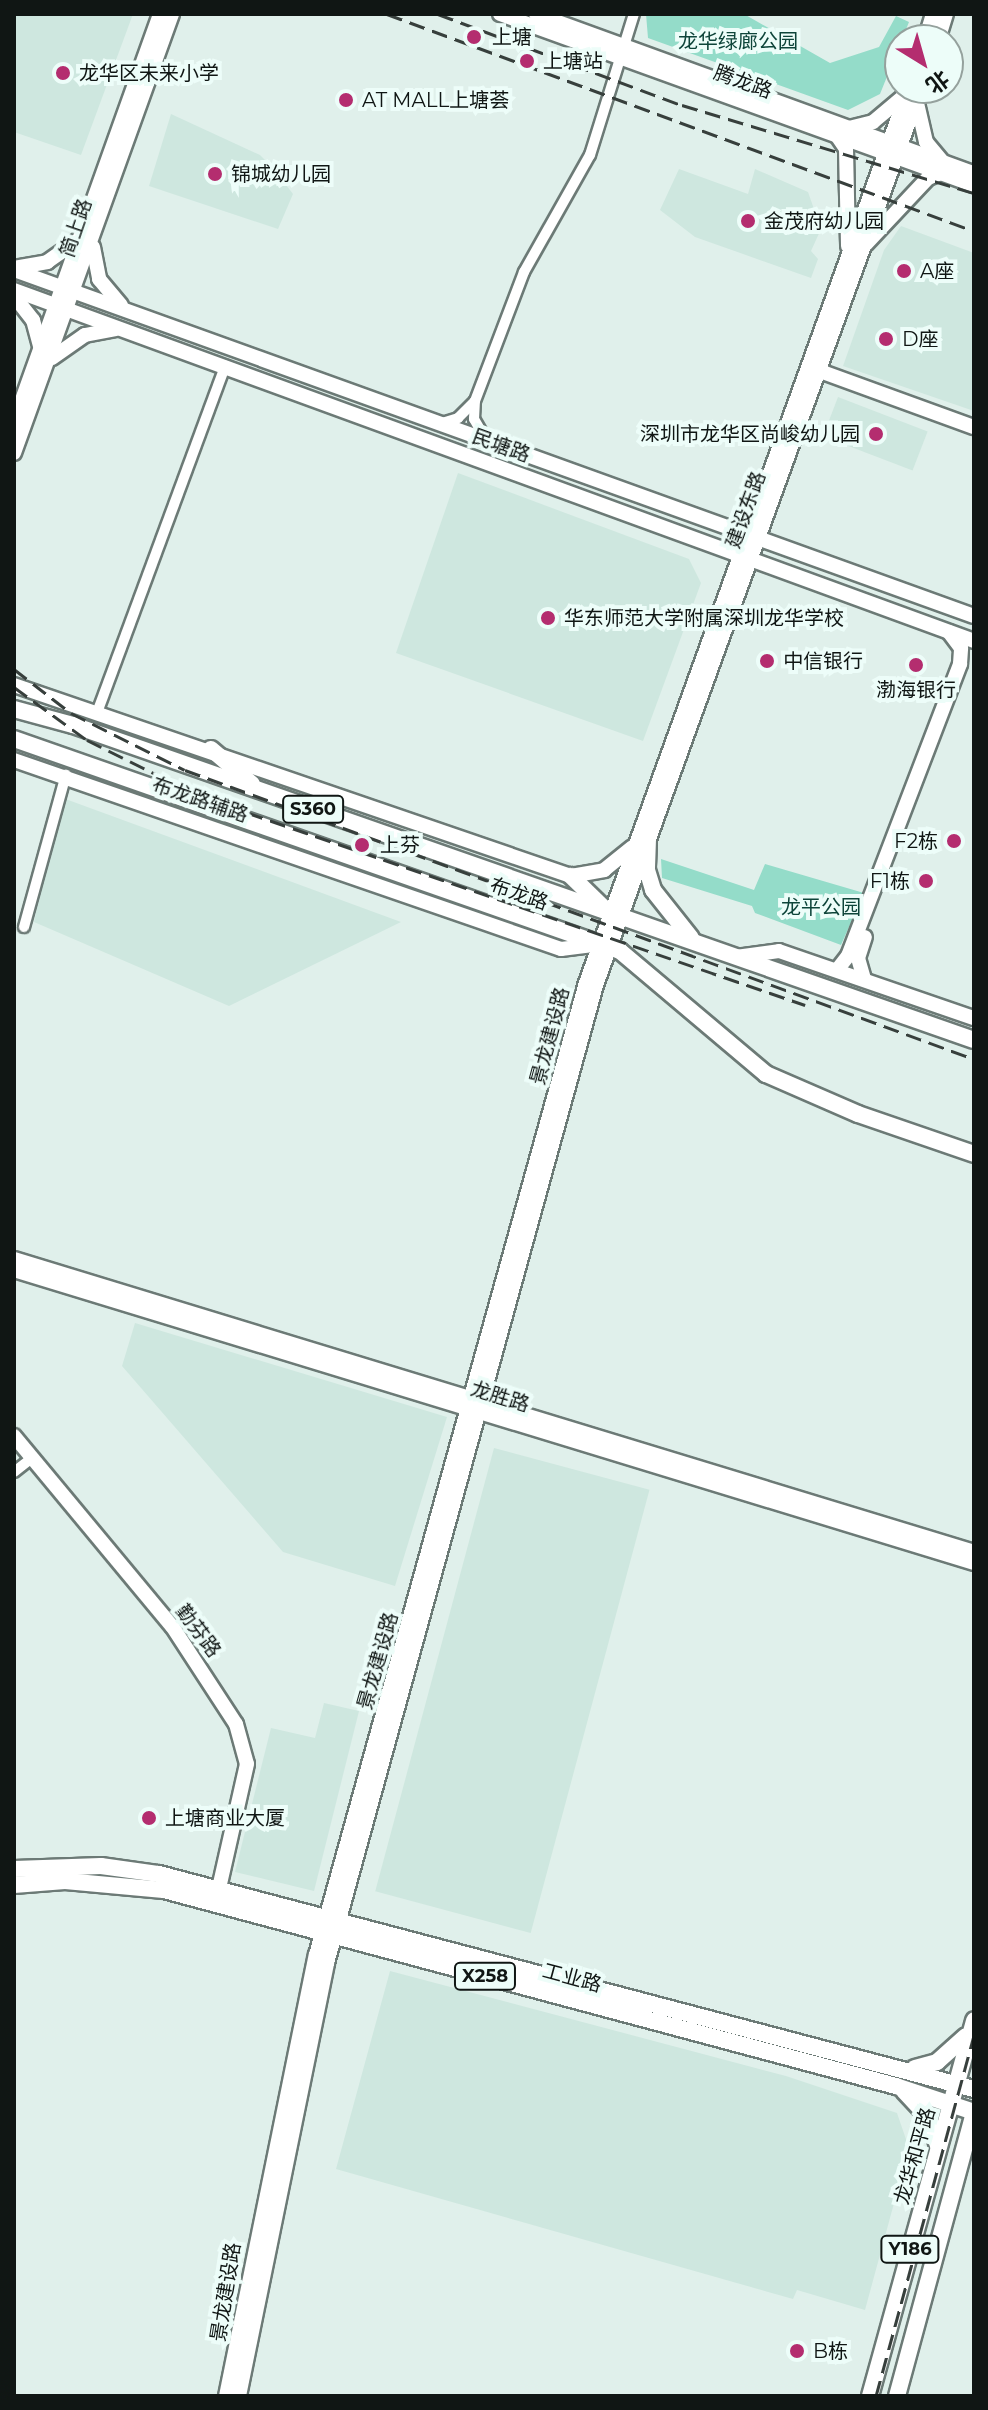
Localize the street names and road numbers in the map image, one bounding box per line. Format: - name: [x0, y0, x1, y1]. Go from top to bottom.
- street label: 腾龙路: [711, 60, 775, 104]
- street label: 简上路: [55, 196, 97, 260]
- street label: 民塘路: [469, 424, 533, 468]
- street label: 建设东路: [721, 468, 771, 552]
- street label: 布龙路辅路: [149, 772, 251, 828]
- road number: S360: [281, 795, 345, 823]
- street label: 布龙路: [487, 873, 551, 915]
- street label: 景龙建设路: [525, 985, 575, 1087]
- street label: 龙胜路: [468, 1377, 532, 1417]
- street label: 勤芬路: [170, 1600, 226, 1662]
- street label: 景龙建设路: [353, 1610, 403, 1712]
- street label: 工业路: [540, 1959, 604, 1997]
- road number: X258: [453, 1962, 517, 1990]
- street label: 龙华和平路: [890, 2105, 940, 2207]
- road number: Y186: [880, 2235, 940, 2263]
- street label: 景龙建设路: [206, 2241, 246, 2343]

